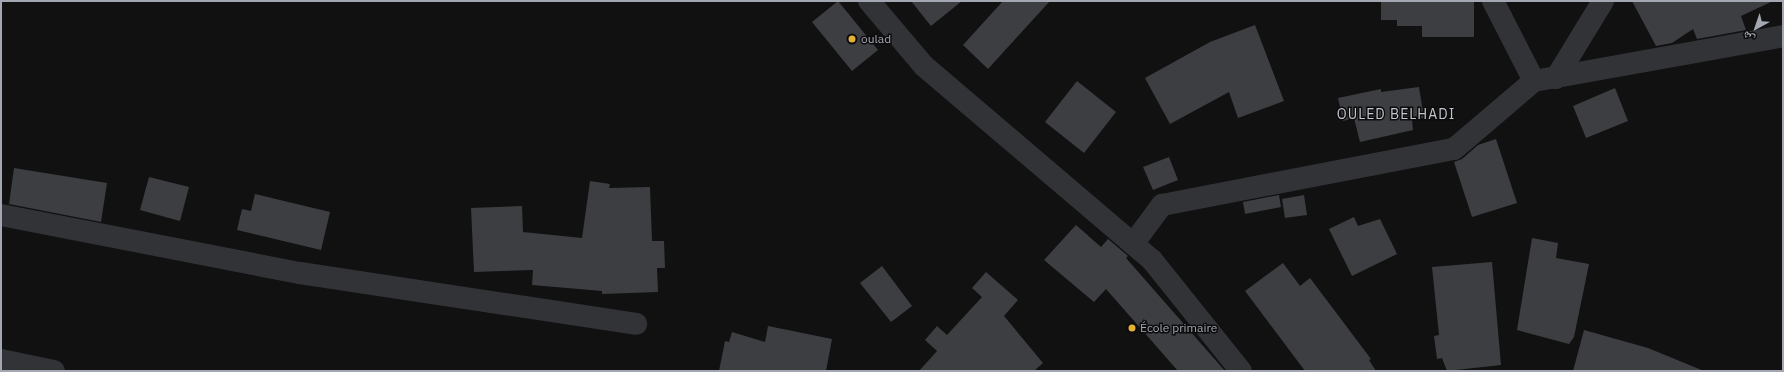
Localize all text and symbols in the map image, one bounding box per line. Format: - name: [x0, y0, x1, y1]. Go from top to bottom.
- north arrow: [1736, 8, 1776, 48]
- text: ش: [1739, 28, 1757, 46]
- place label: oulad: [861, 32, 891, 46]
- marker: oulad: [846, 33, 858, 45]
- district label: OULED BELHADI: [1337, 106, 1455, 122]
- place label: École primaire: [1140, 321, 1217, 335]
- marker: École primaire: [1127, 323, 1137, 333]

